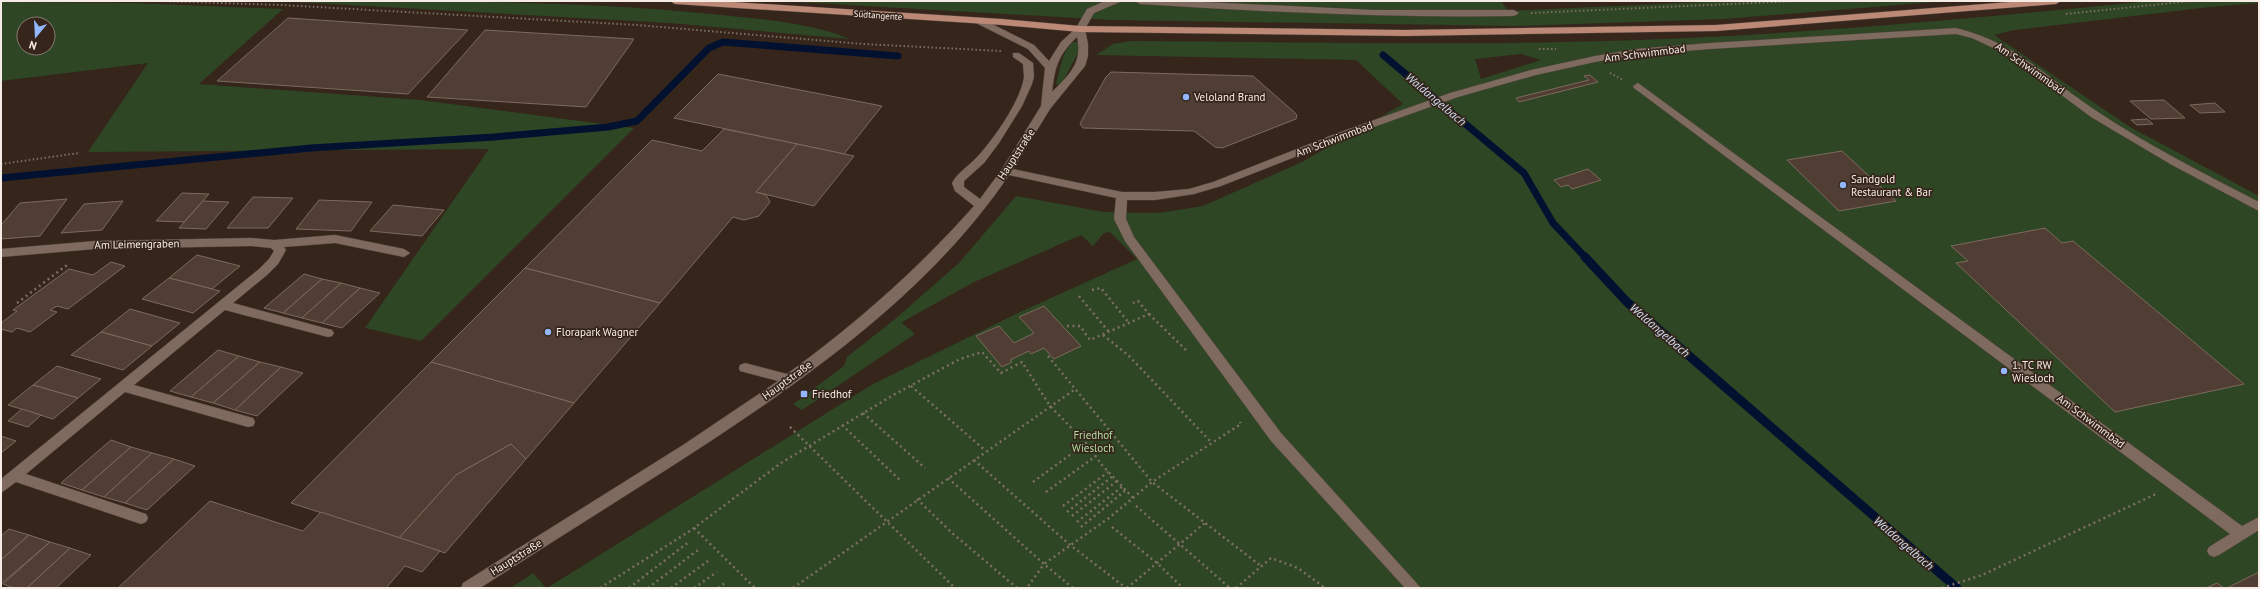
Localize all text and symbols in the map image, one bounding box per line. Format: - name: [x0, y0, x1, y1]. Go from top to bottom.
- street label: Südtangente: [853, 8, 903, 22]
- north arrow: [16, 16, 56, 56]
- text: N: [27, 38, 39, 53]
- street label: Am Schwimmbad: [1993, 39, 2067, 97]
- street label: Am Schwimmbad: [1604, 41, 1686, 65]
- water label: Waldangelbach: [1403, 69, 1469, 129]
- place label: Veloland Brand: [1193, 90, 1265, 104]
- marker: Veloland Brand: [1181, 92, 1191, 102]
- street label: Am Schwimmbad: [1294, 118, 1375, 160]
- street label: Hauptstraße: [994, 125, 1038, 182]
- place label: Sandgold Restaurant & Bar: [1851, 172, 1932, 199]
- marker: Sandgold Restaurant & Bar: [1838, 180, 1848, 190]
- street label: Am Leimengraben: [94, 236, 180, 252]
- water label: Waldangelbach: [1627, 300, 1693, 360]
- place label: Florapark Wagner: [556, 325, 638, 339]
- marker: Florapark Wagner: [543, 327, 553, 337]
- street label: Hauptstraße: [759, 357, 815, 403]
- place label: 1. TC RW Wiesloch: [2012, 358, 2054, 385]
- marker: 1. TC RW Wiesloch: [1999, 366, 2009, 376]
- place label: Friedhof: [812, 387, 852, 401]
- marker: Friedhof: [799, 389, 809, 399]
- street label: Am Schwimmbad: [2054, 391, 2128, 451]
- park label: Friedhof Wiesloch: [1072, 428, 1114, 455]
- water label: Waldangelbach: [1871, 513, 1937, 573]
- street label: Hauptstraße: [488, 535, 545, 578]

